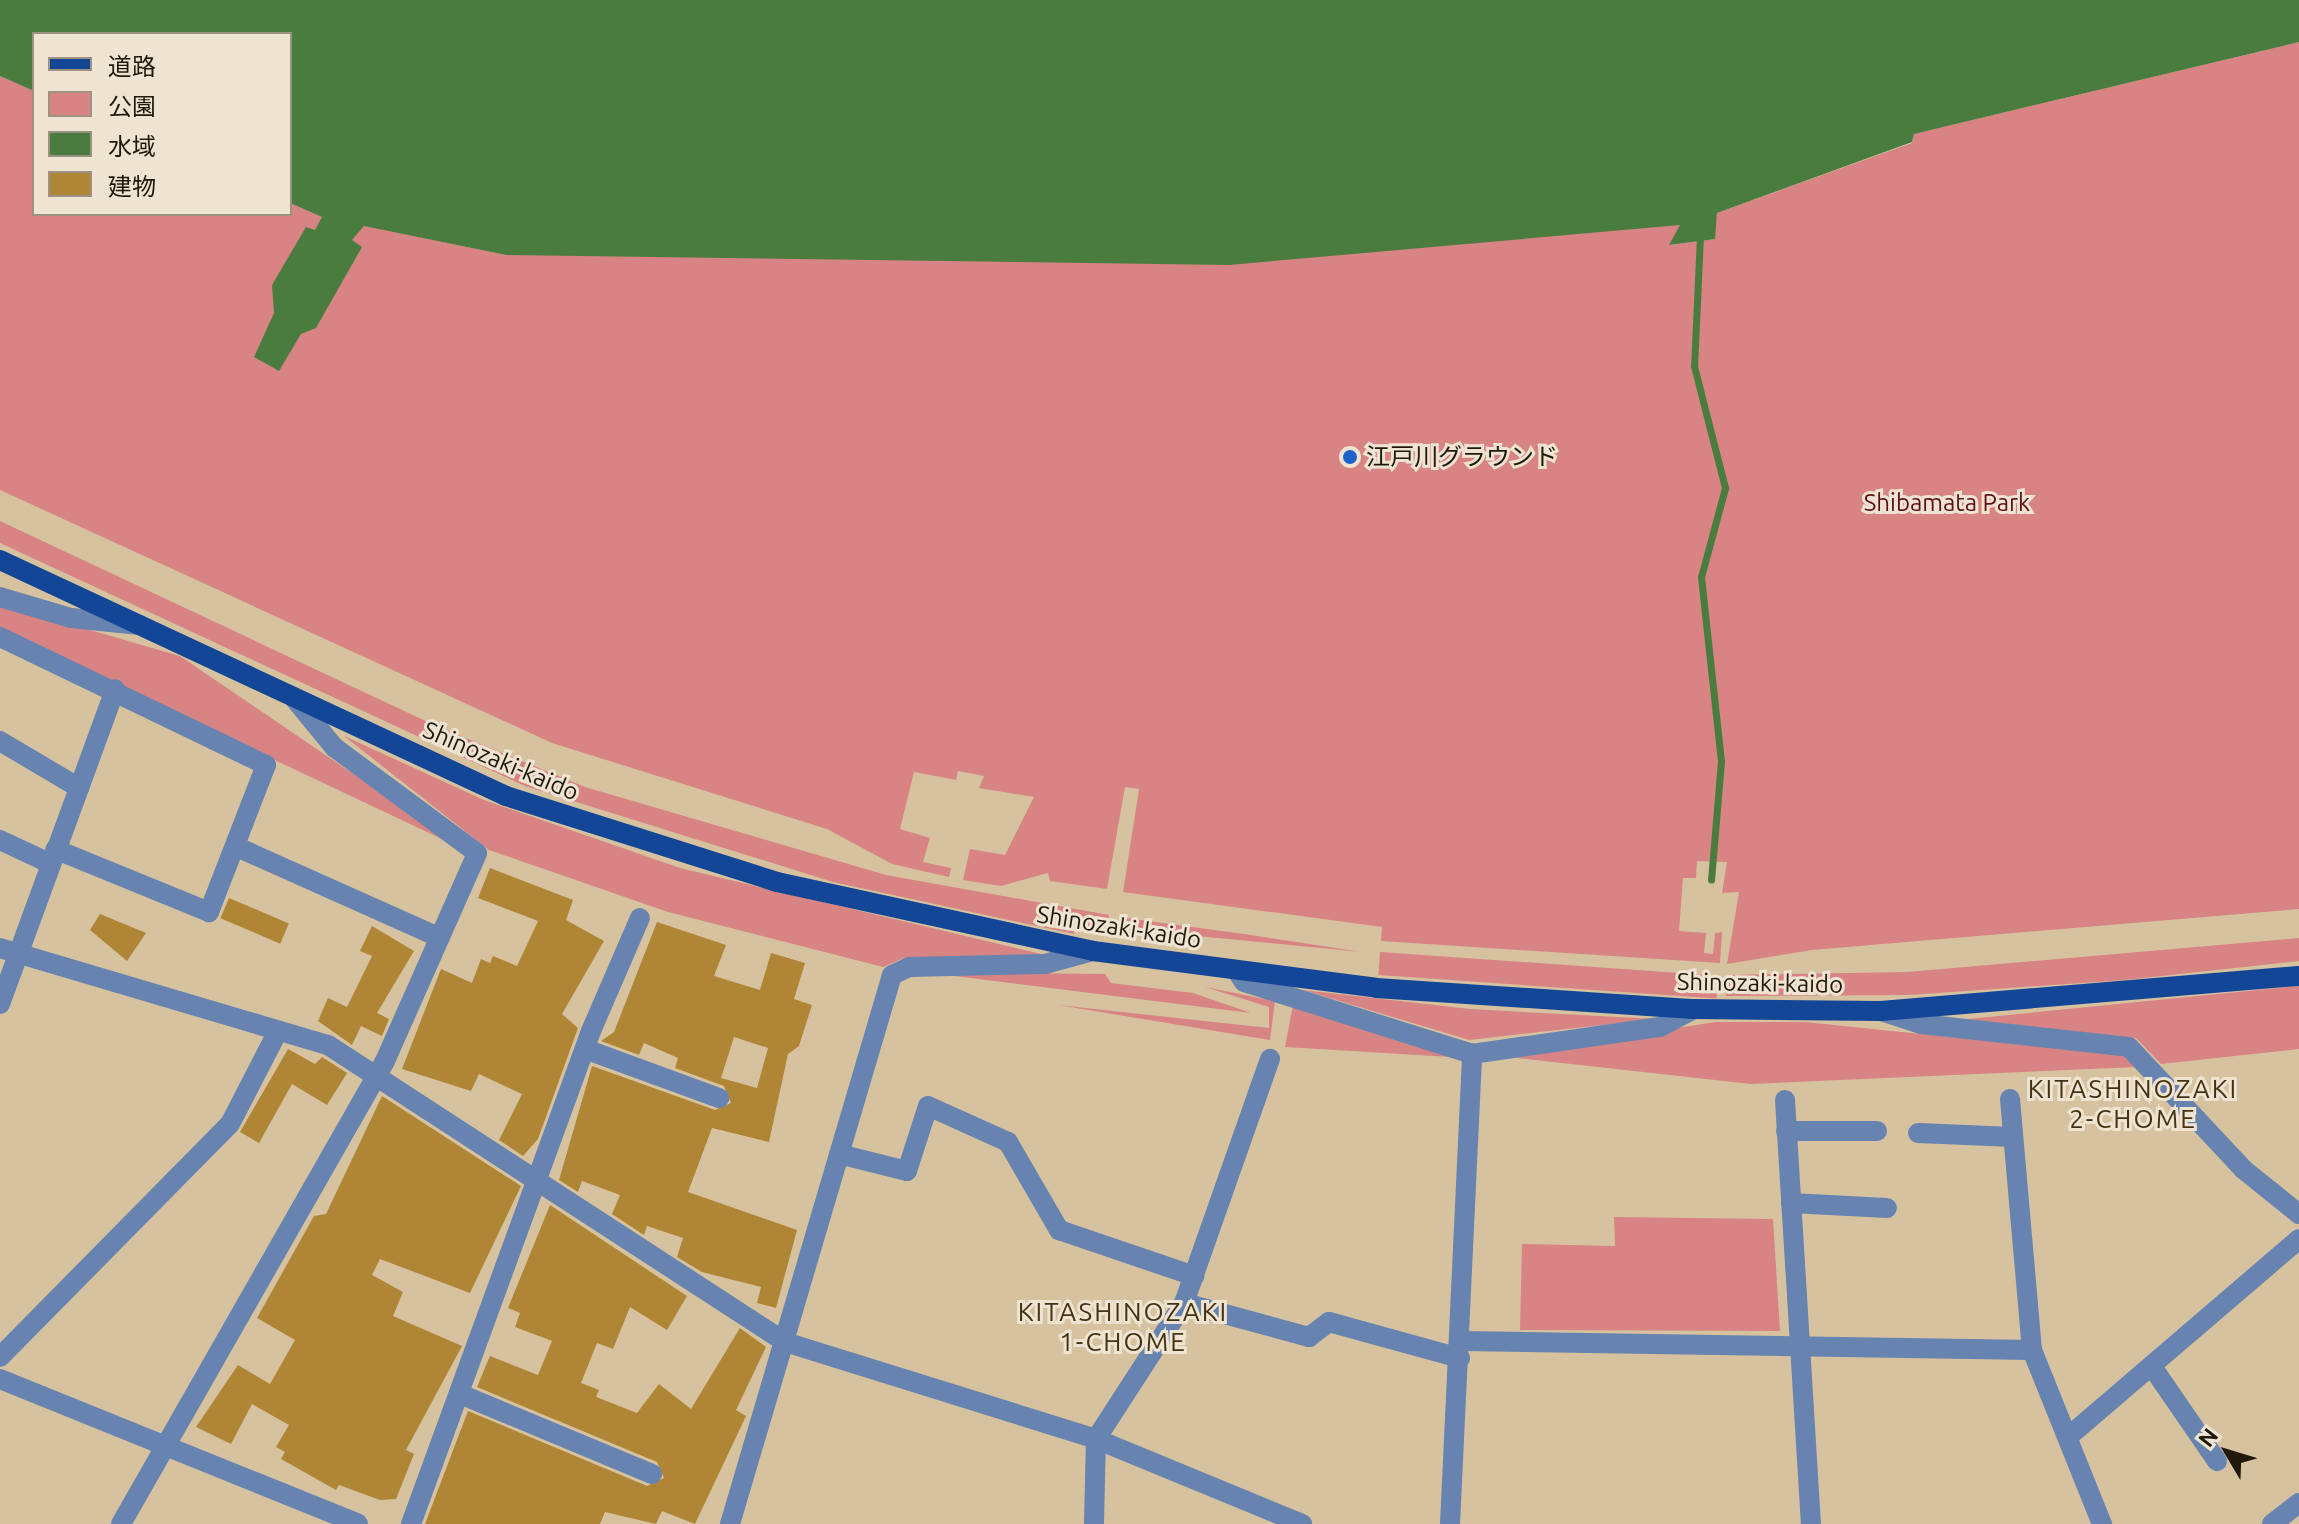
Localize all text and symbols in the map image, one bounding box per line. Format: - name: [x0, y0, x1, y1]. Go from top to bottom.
- legend: [32, 32, 292, 216]
- text: 道路: [108, 53, 156, 80]
- text: 公園: [108, 93, 156, 120]
- text: 水域: [108, 133, 156, 160]
- text: 建物: [108, 173, 156, 200]
- place label: 江戸川グラウンド: [1366, 443, 1558, 471]
- marker: 江戸川グラウンド: [1341, 448, 1359, 466]
- park label: Shibamata Park: [1864, 489, 2030, 517]
- street label: Shinozaki-kaido: [419, 715, 583, 807]
- street label: Shinozaki-kaido: [1035, 900, 1203, 954]
- street label: Shinozaki-kaido: [1677, 967, 1843, 999]
- district label: KITASHINOZAKI 2-CHOME: [2028, 1073, 2238, 1134]
- district label: KITASHINOZAKI 1-CHOME: [1018, 1296, 1228, 1358]
- north arrow: [2187, 1412, 2267, 1492]
- text: N: [2193, 1423, 2223, 1451]

